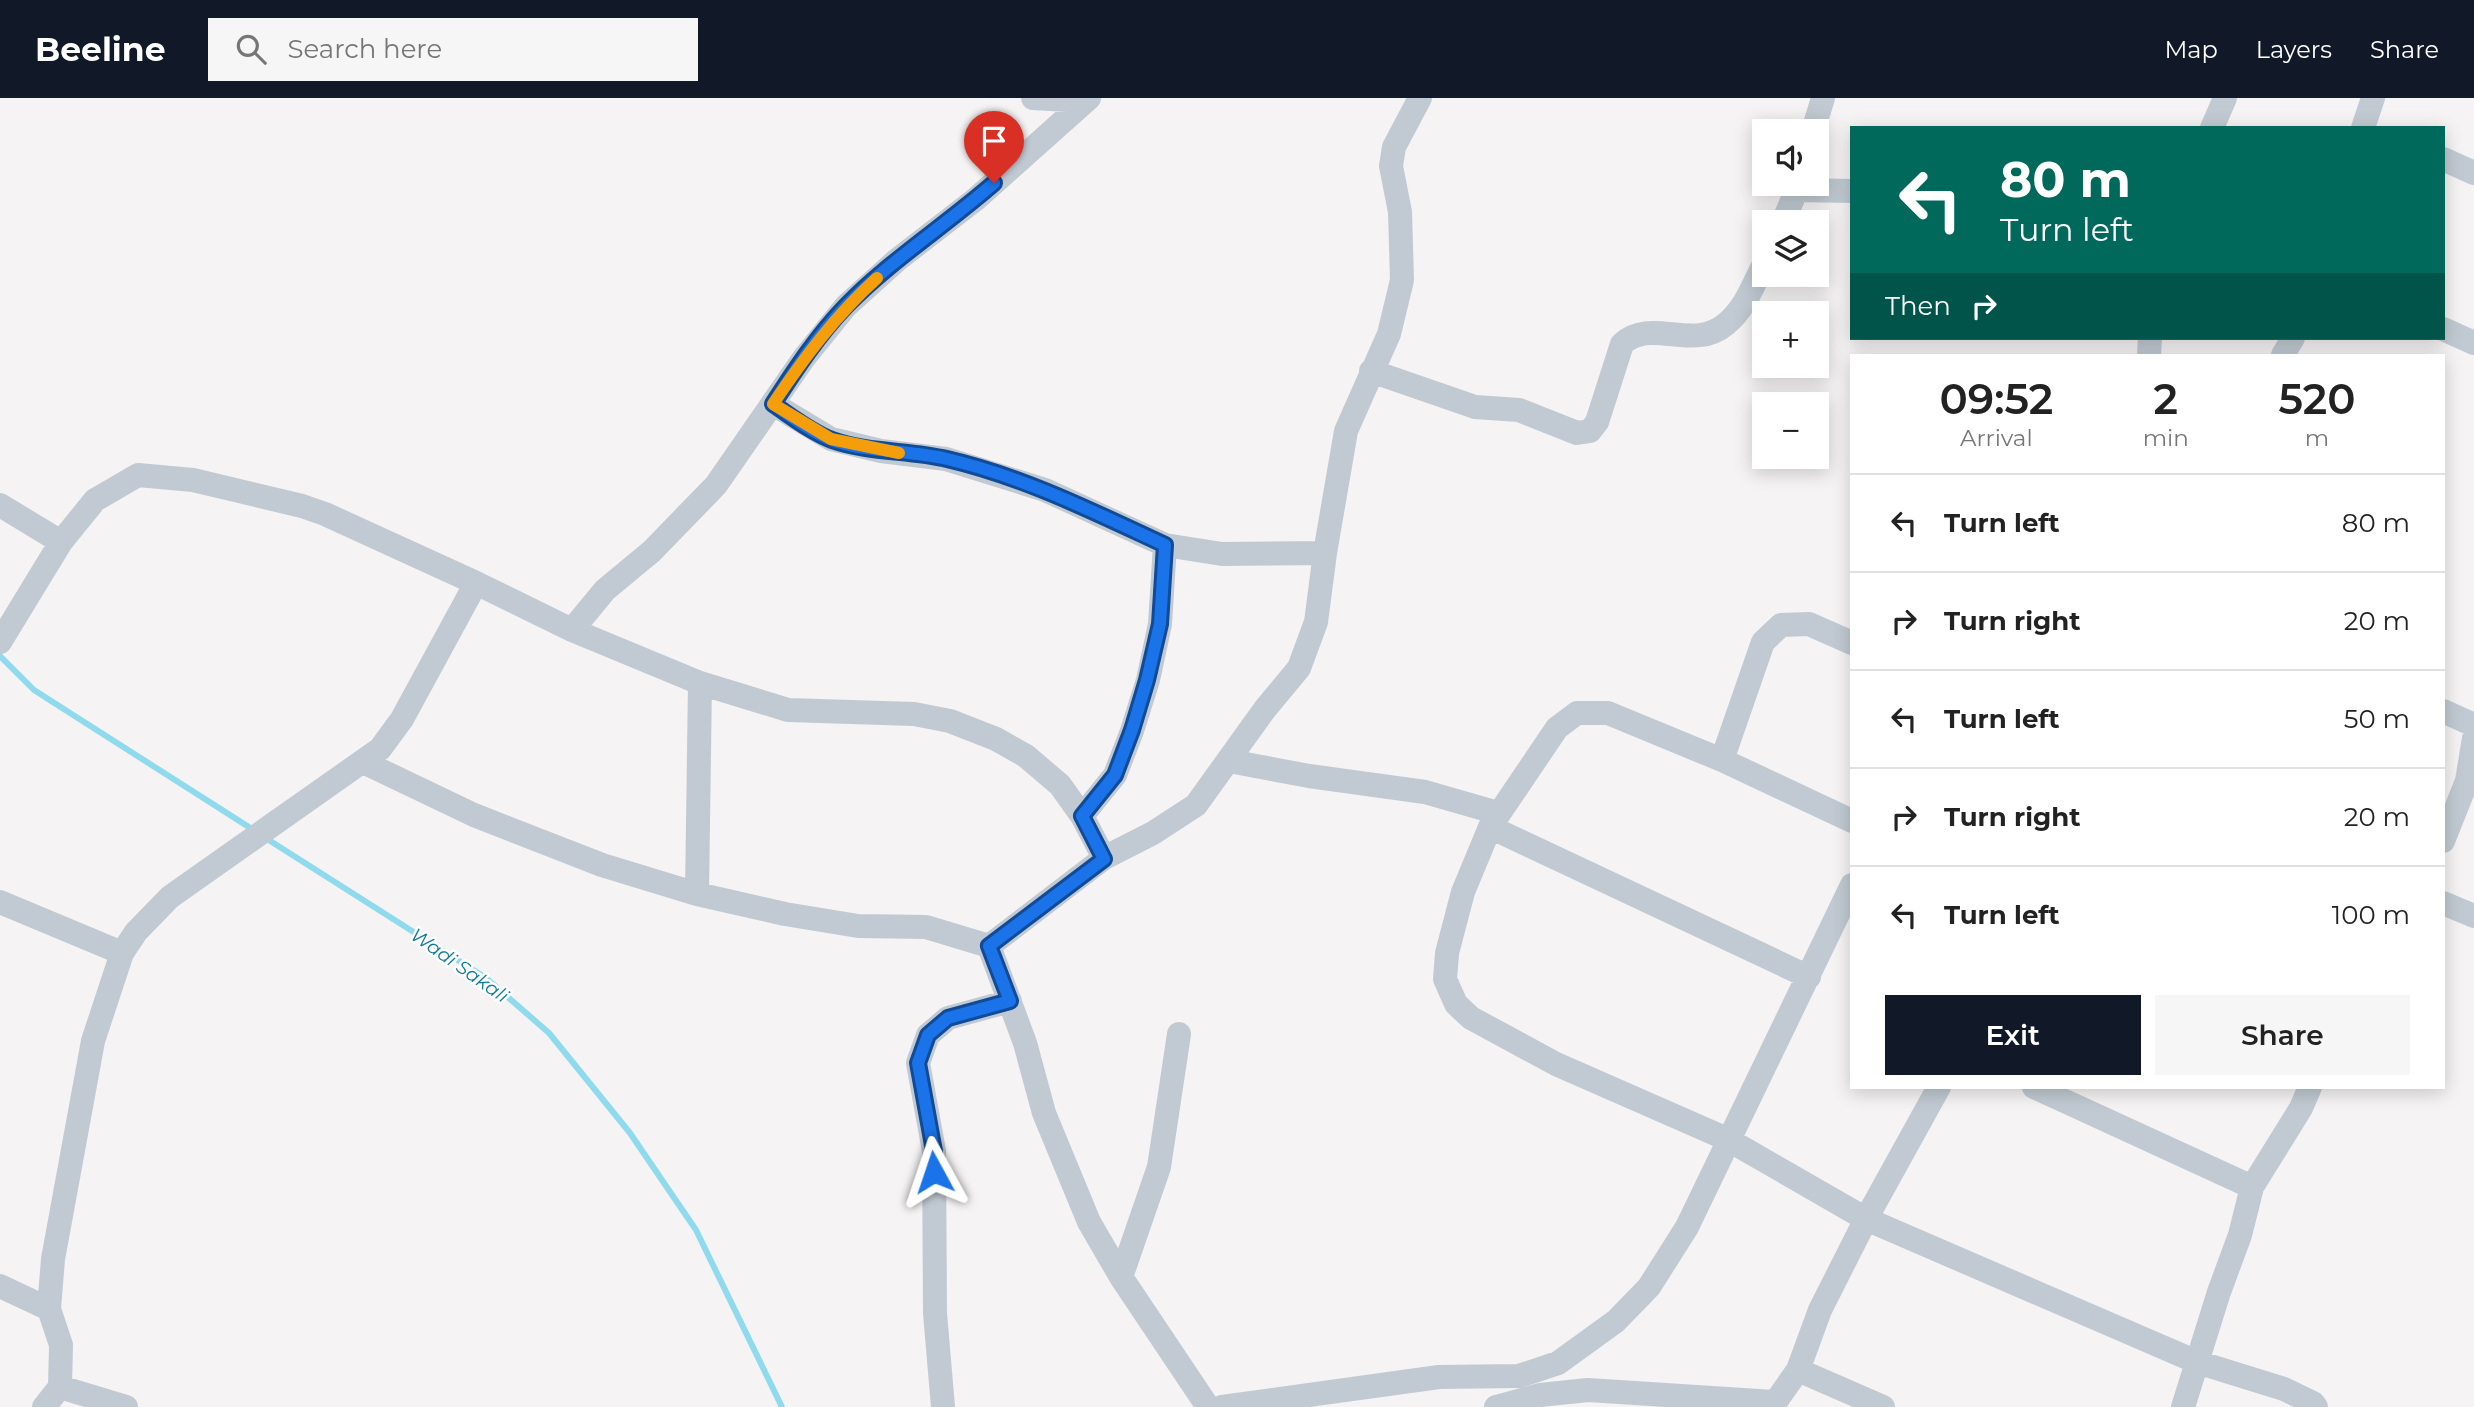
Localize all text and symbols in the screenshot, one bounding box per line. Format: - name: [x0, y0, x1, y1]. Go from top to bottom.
- search box: [208, 18, 698, 81]
- text: Beeline: [35, 29, 166, 69]
- icon: search: [232, 30, 270, 68]
- text: Search here: [288, 33, 442, 65]
- text: Map: [2164, 35, 2218, 64]
- text: Layers: [2256, 35, 2332, 64]
- text: Share: [2370, 35, 2439, 64]
- pin: [964, 111, 1024, 183]
- map controls: [1752, 119, 1829, 469]
- button: sound: [1752, 119, 1829, 196]
- icon: arrive: [975, 122, 1013, 160]
- text: 80 m: [2000, 150, 2131, 209]
- icon: left: [1885, 154, 1976, 245]
- button: layers: [1752, 210, 1829, 287]
- text: Turn left: [2000, 210, 2134, 249]
- icon: right: [1965, 287, 2003, 325]
- text: Then: [1885, 290, 1951, 322]
- button: +: [1752, 301, 1829, 378]
- text: 09:52: [1940, 373, 2053, 425]
- text: 2: [2154, 373, 2178, 425]
- text: 520: [2278, 373, 2355, 425]
- button: −: [1752, 392, 1829, 469]
- text: Arrival: [1960, 424, 2033, 452]
- text: min: [2143, 424, 2189, 452]
- text: m: [2305, 424, 2329, 452]
- icon: left: [1885, 504, 1923, 542]
- text: Turn left: [1944, 507, 2060, 539]
- text: 80 m: [2342, 507, 2410, 539]
- icon: right: [1885, 602, 1923, 640]
- text: Turn right: [1944, 605, 2080, 637]
- text: 20 m: [2344, 605, 2410, 637]
- icon: left: [1885, 700, 1923, 738]
- text: Turn left: [1944, 703, 2060, 735]
- text: 50 m: [2344, 703, 2410, 735]
- icon: right: [1885, 798, 1923, 836]
- text: Turn right: [1944, 801, 2080, 833]
- text: 20 m: [2344, 801, 2410, 833]
- icon: left: [1885, 896, 1923, 934]
- text: Turn left: [1944, 899, 2060, 931]
- text: 100 m: [2332, 899, 2410, 931]
- water label: Wadi Sakali: [406, 923, 514, 1008]
- button: Exit: [1885, 995, 2141, 1075]
- button: Share: [2155, 995, 2410, 1075]
- position arrow: [897, 1135, 971, 1209]

